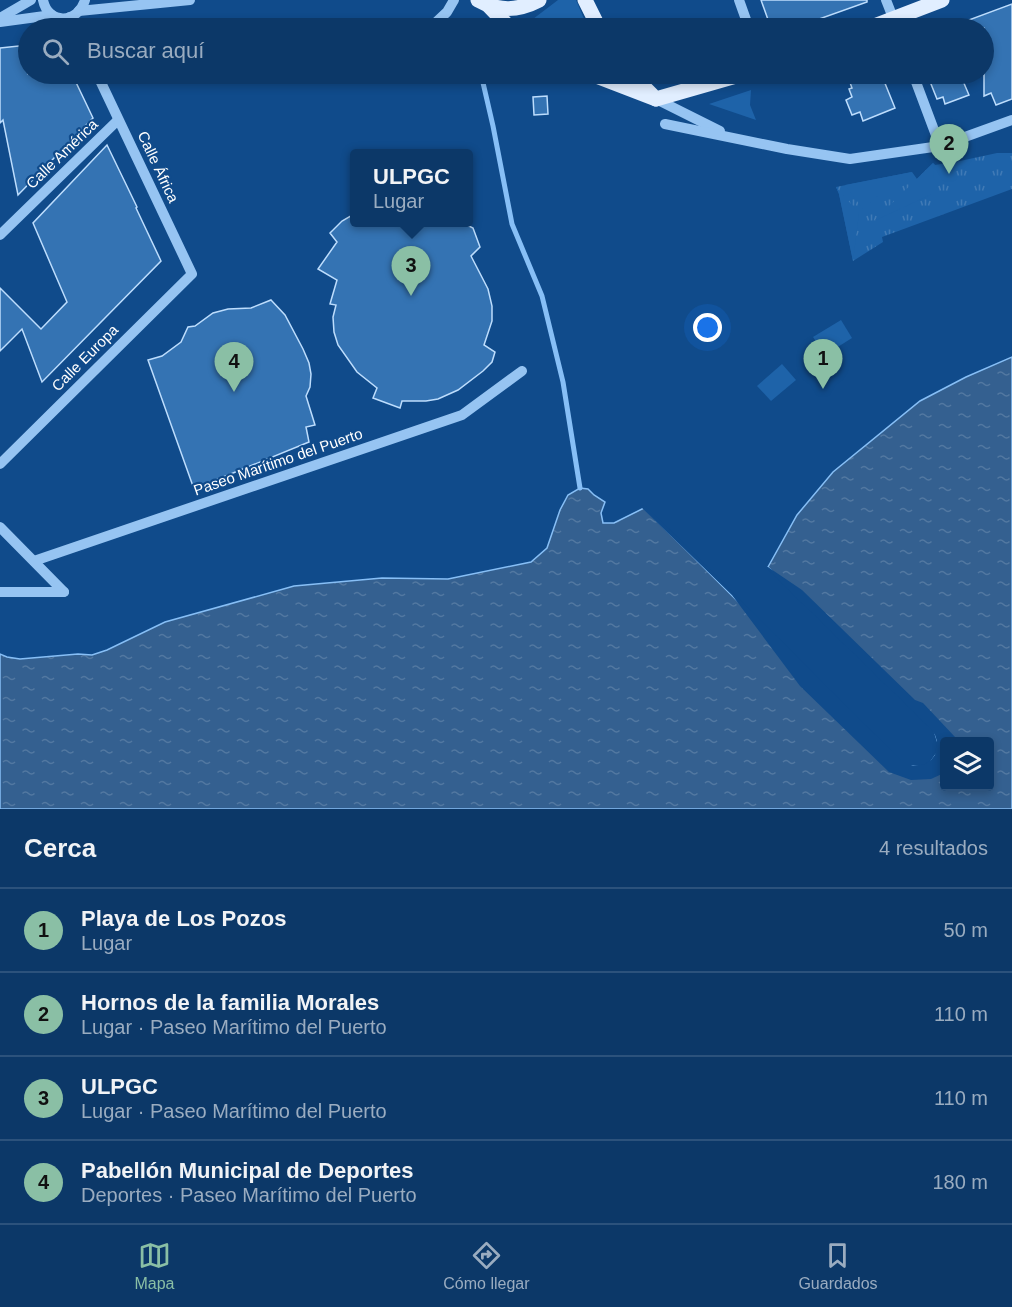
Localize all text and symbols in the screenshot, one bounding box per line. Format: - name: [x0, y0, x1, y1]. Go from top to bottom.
- search box: [18, 18, 994, 84]
- icon: search: [39, 35, 72, 68]
- text: Buscar aquí: [87, 38, 204, 63]
- street label: Calle América: [22, 115, 101, 192]
- pin: 2: [930, 124, 968, 174]
- street label: Calle África: [135, 128, 183, 206]
- popup: [350, 149, 473, 227]
- text: ULPGC: [373, 164, 450, 189]
- text: Lugar: [373, 190, 424, 212]
- pin: 3: [392, 246, 430, 296]
- your location: [693, 313, 722, 342]
- street label: Calle Europa: [48, 321, 122, 394]
- pin: 1: [804, 340, 842, 389]
- pin: 4: [214, 342, 254, 392]
- street label: Paseo Marítimo del Puerto: [191, 425, 365, 498]
- map controls: [940, 737, 994, 791]
- button: layers: [940, 737, 994, 791]
- text: Cerca: [24, 833, 96, 863]
- text: 4 resultados: [879, 837, 988, 859]
- text: Playa de Los Pozos: [81, 906, 286, 931]
- text: 1: [38, 919, 49, 941]
- text: 50 m: [944, 919, 988, 941]
- text: Lugar: [81, 932, 132, 954]
- text: Hornos de la familia Morales: [81, 990, 379, 1015]
- text: 2: [38, 1003, 49, 1025]
- text: 110 m: [934, 1003, 988, 1025]
- text: Lugar · Paseo Marítimo del Puerto: [81, 1016, 387, 1038]
- text: ULPGC: [81, 1074, 158, 1099]
- text: 3: [38, 1087, 49, 1109]
- text: 110 m: [934, 1087, 988, 1109]
- text: Lugar · Paseo Marítimo del Puerto: [81, 1100, 387, 1122]
- text: Pabellón Municipal de Deportes: [81, 1158, 414, 1183]
- text: 4: [38, 1171, 49, 1193]
- text: 180 m: [932, 1171, 988, 1193]
- text: Deportes · Paseo Marítimo del Puerto: [81, 1184, 417, 1206]
- tab: Mapa: [134, 1239, 174, 1293]
- tab: Cómo llegar: [443, 1239, 530, 1293]
- tab: Guardados: [798, 1239, 878, 1293]

